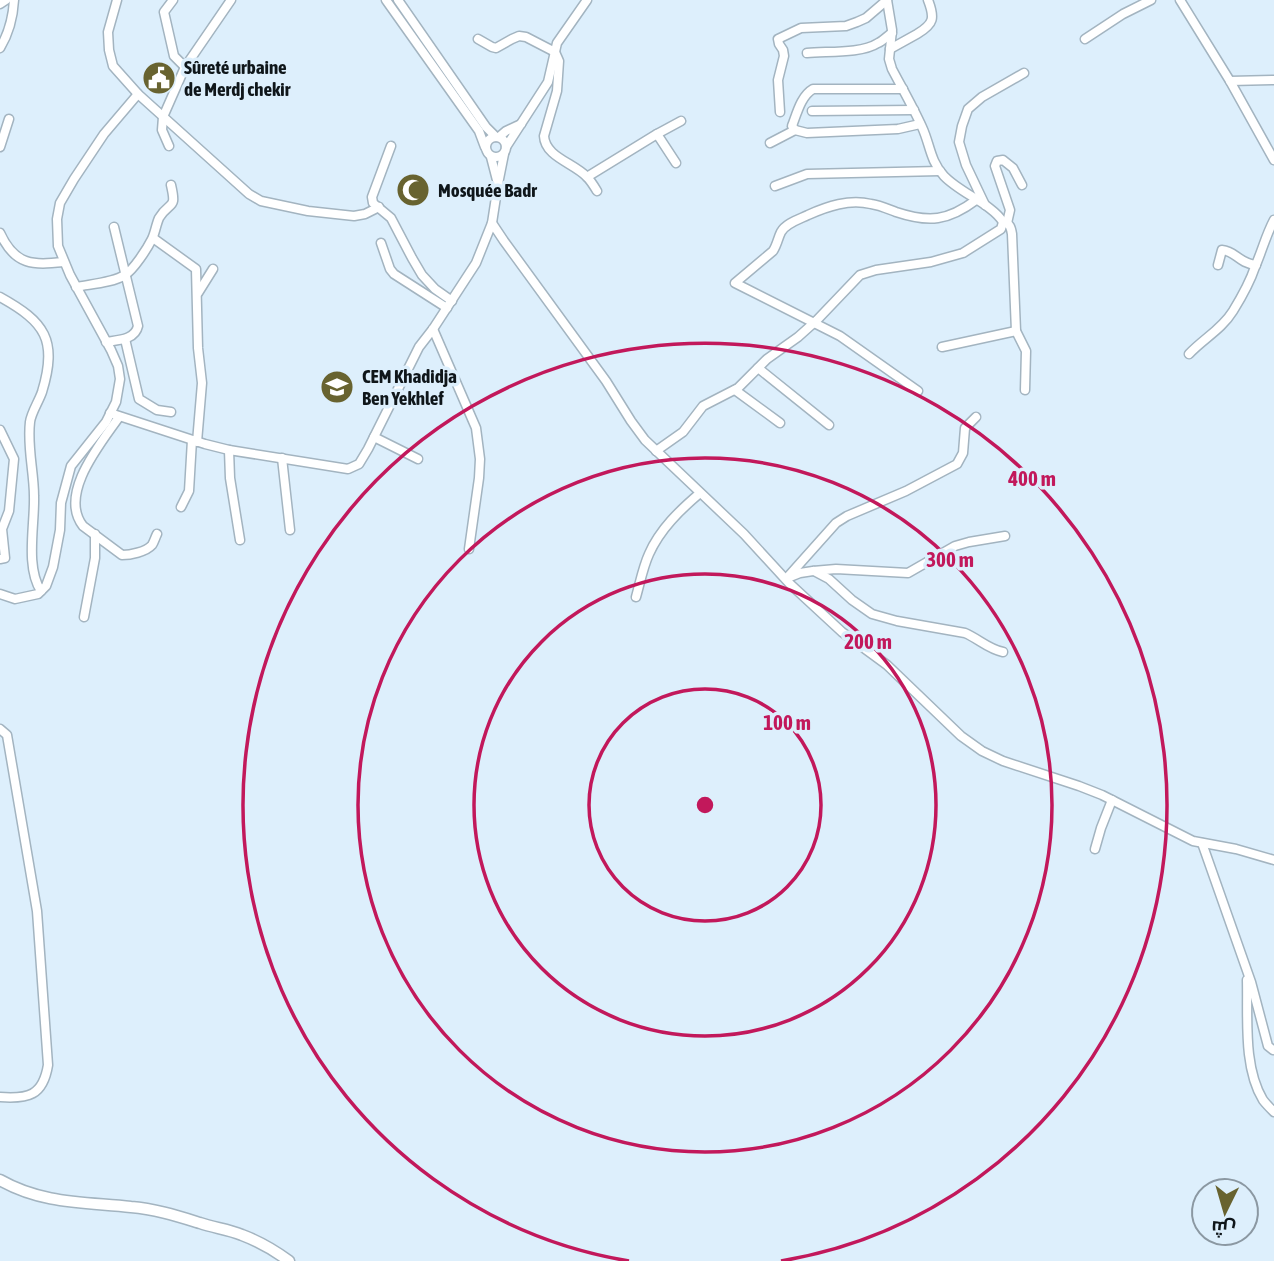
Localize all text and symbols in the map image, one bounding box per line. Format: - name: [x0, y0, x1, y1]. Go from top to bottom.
- place label: Sûreté urbaine de Merdj chekir: [184, 56, 291, 100]
- public building icon: Sûreté urbaine de Merdj chekir: [140, 59, 178, 97]
- mosque icon: Mosquée Badr: [394, 171, 432, 209]
- place label: Mosquée Badr: [438, 179, 537, 201]
- place label: CEM Khadidja Ben Yekhlef: [362, 365, 457, 409]
- school or university icon: CEM Khadidja Ben Yekhlef: [318, 368, 356, 406]
- text: 400 m: [1007, 466, 1056, 490]
- text: 300 m: [926, 547, 974, 571]
- text: 200 m: [844, 629, 892, 653]
- text: 100 m: [763, 710, 811, 734]
- centre of rings: [693, 793, 717, 817]
- north arrow: [1190, 1177, 1260, 1247]
- text: ش: [1210, 1216, 1237, 1241]

